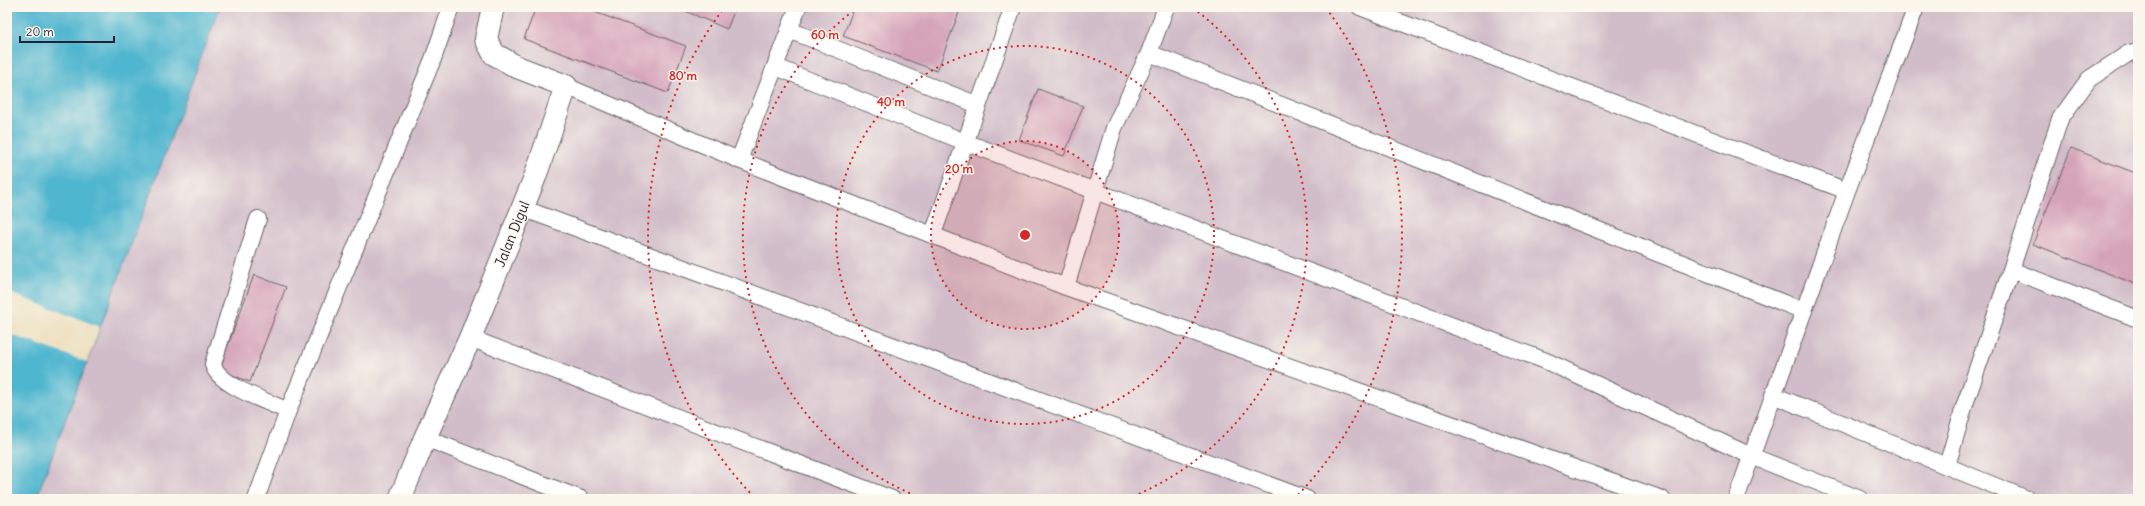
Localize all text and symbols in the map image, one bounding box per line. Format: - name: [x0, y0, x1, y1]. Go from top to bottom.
- scale bar: [20, 18, 114, 44]
- text: 20 m: [26, 24, 54, 39]
- text: 60 m: [811, 27, 840, 42]
- text: 80 m: [669, 68, 698, 83]
- text: 40 m: [877, 94, 906, 109]
- text: 20 m: [945, 161, 973, 176]
- street label: Jalan Digul: [491, 198, 533, 270]
- centre of rings: [1018, 228, 1032, 242]

